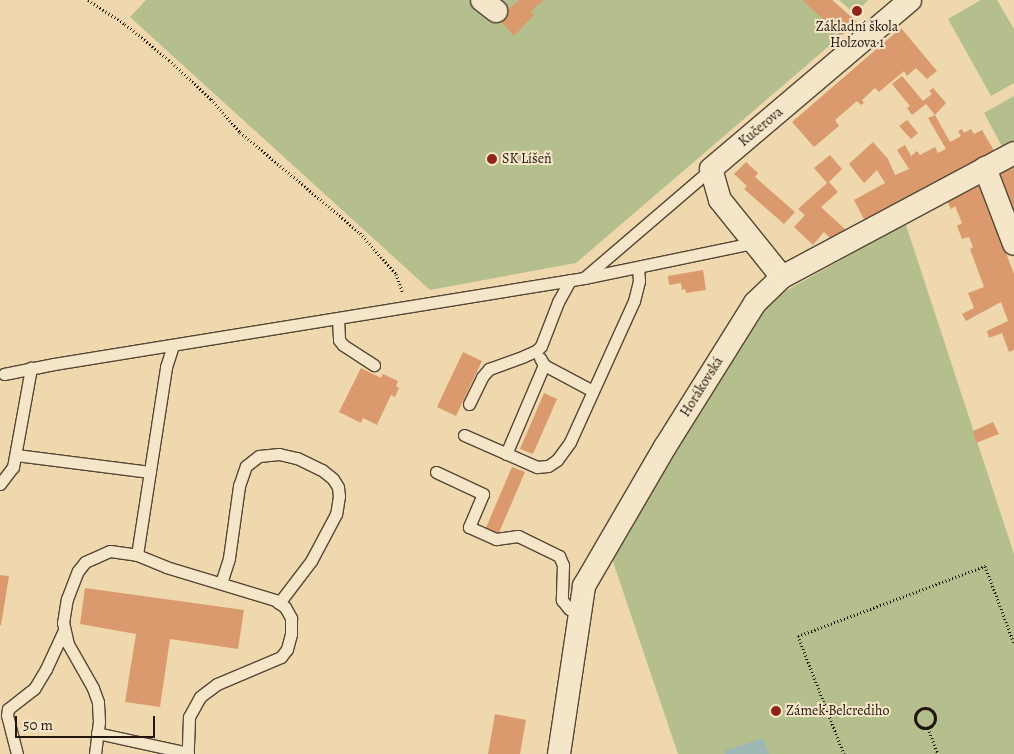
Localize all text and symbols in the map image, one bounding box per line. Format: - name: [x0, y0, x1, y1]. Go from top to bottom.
- marker: Základní škola Holzova 1: [851, 5, 863, 17]
- place label: Základní škola Holzova 1: [816, 19, 898, 52]
- street label: Kučerova: [735, 104, 787, 150]
- place label: SK Líšeň: [502, 151, 552, 167]
- marker: SK Líšeň: [486, 153, 498, 165]
- street label: Horákovská: [677, 354, 727, 420]
- place label: Zámek Belcrediho: [786, 703, 889, 719]
- marker: Zámek Belcrediho: [770, 705, 782, 717]
- scale bar: [18, 706, 158, 738]
- text: 50 m: [23, 715, 53, 735]

